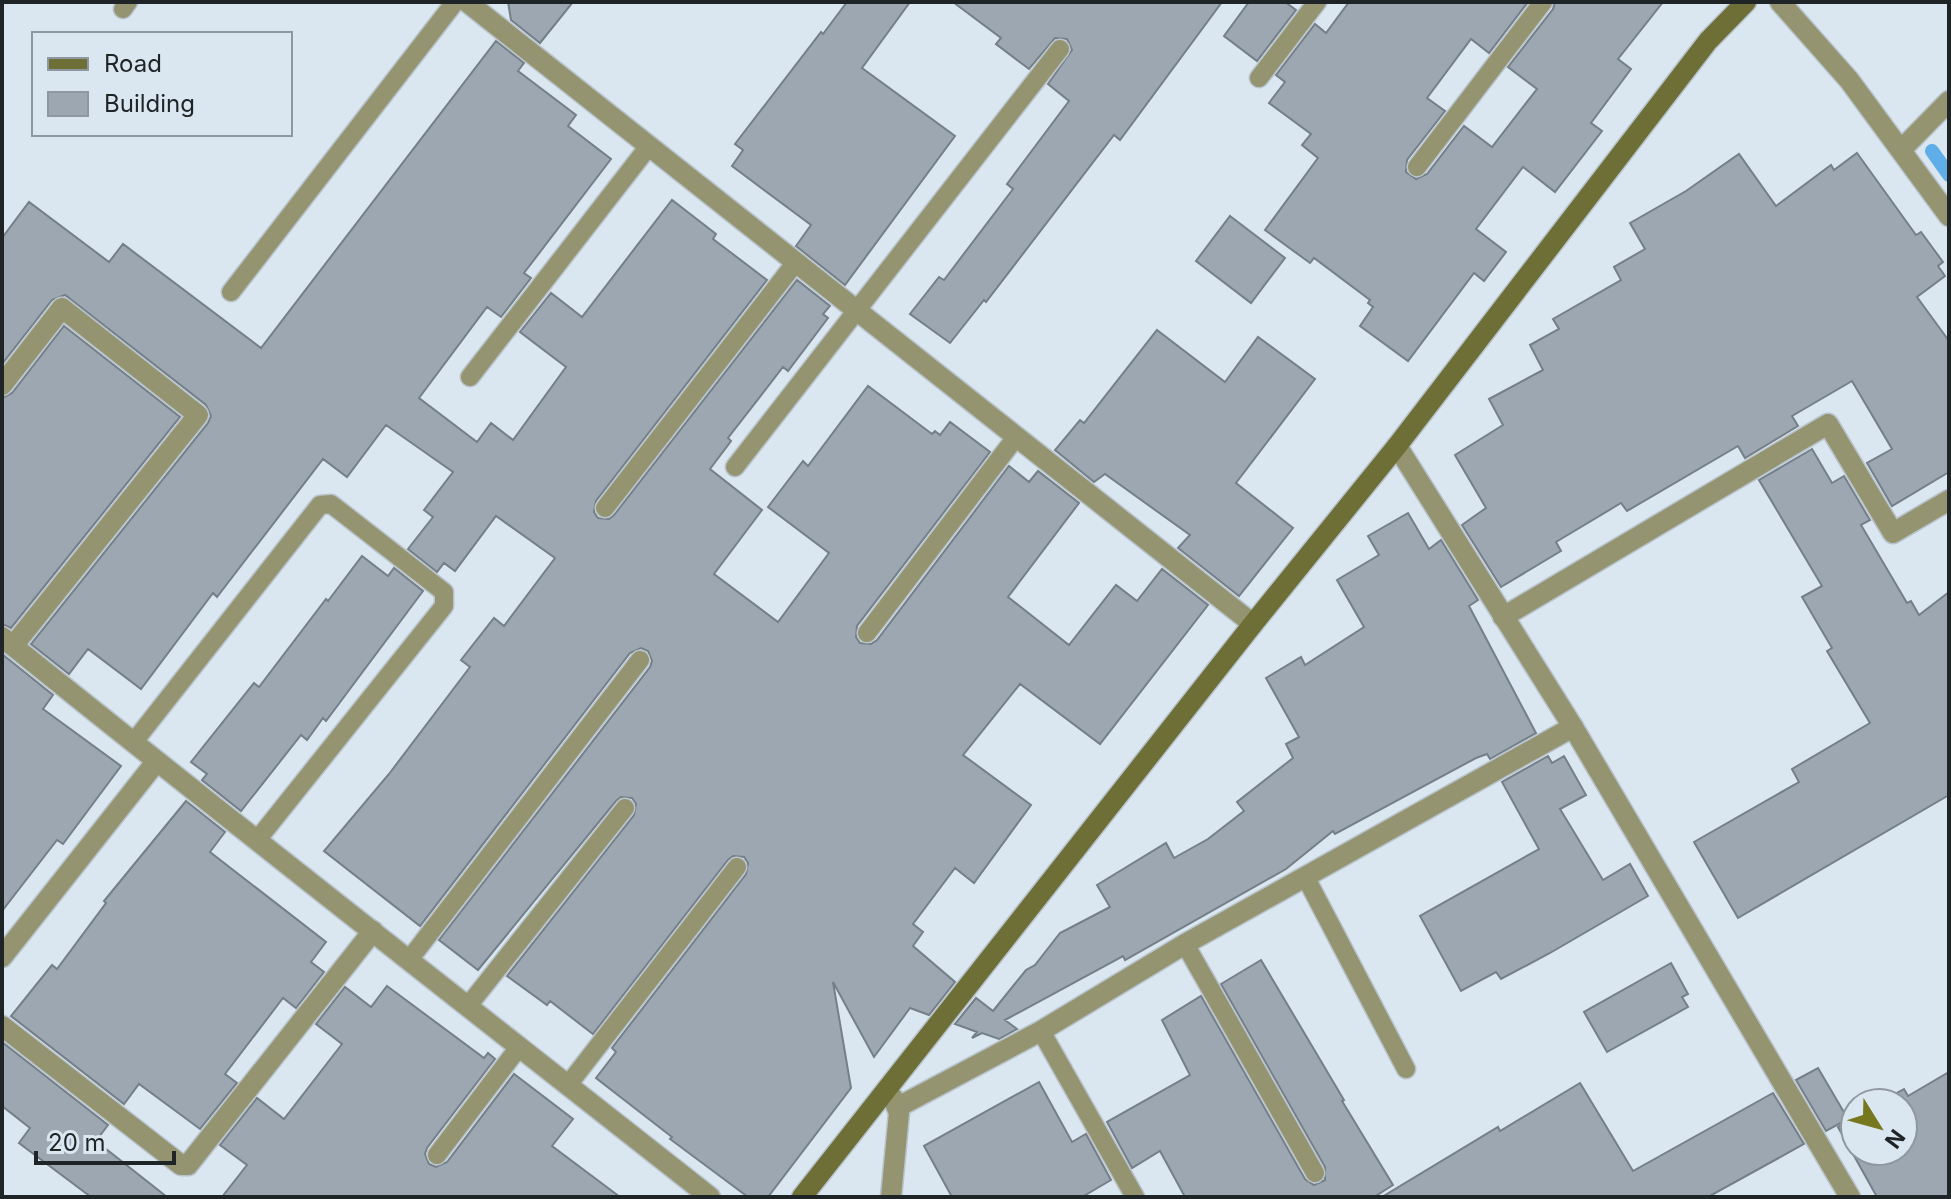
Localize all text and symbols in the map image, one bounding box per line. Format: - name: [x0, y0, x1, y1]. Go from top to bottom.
- legend: [32, 32, 292, 136]
- text: Road: [104, 49, 162, 78]
- text: Building: [104, 89, 195, 118]
- north arrow: [1839, 1087, 1919, 1167]
- scale bar: [36, 1115, 174, 1165]
- text: N: [1880, 1125, 1910, 1154]
- text: 20 m: [48, 1128, 106, 1157]

